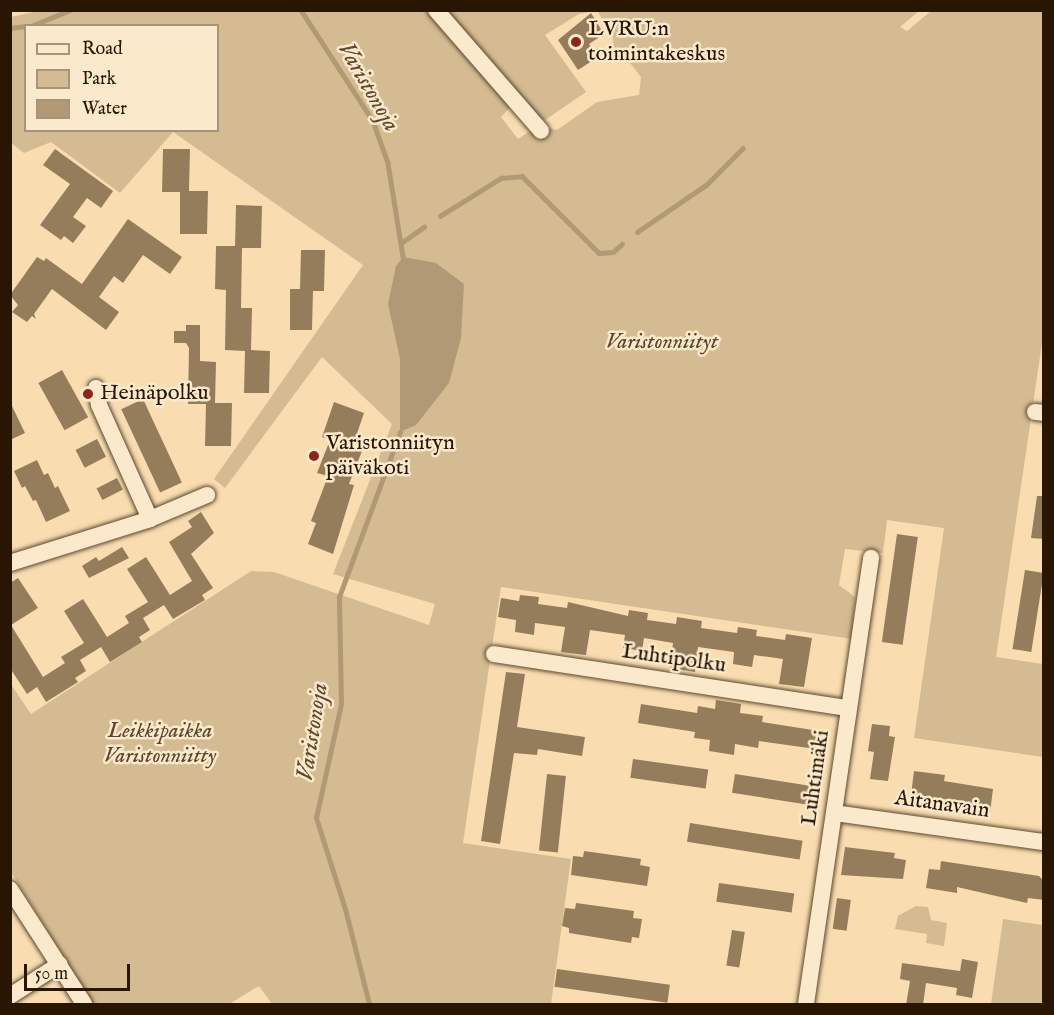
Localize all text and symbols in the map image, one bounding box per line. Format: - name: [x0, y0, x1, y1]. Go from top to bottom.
- place label: LVRU:n toimintakeskus: [588, 16, 725, 68]
- legend: [24, 24, 219, 132]
- marker: LVRU:n toimintakeskus: [569, 35, 583, 49]
- water label: Varistonoja: [331, 37, 405, 137]
- text: Road: [82, 38, 123, 61]
- text: Park: [82, 68, 116, 91]
- text: Water: [82, 98, 127, 121]
- park label: Varistonniityt: [606, 330, 718, 356]
- place label: Heinäpolku: [100, 381, 209, 407]
- marker: Heinäpolku: [81, 387, 95, 401]
- place label: Varistonniityn päiväkoti: [326, 430, 455, 482]
- marker: Varistonniityn päiväkoti: [307, 449, 321, 463]
- street label: Luhtipolku: [620, 639, 728, 679]
- water label: Varistonoja: [291, 681, 335, 783]
- park label: Leikkipaikka Varistonniitty: [104, 718, 216, 770]
- street label: Luhtimäki: [796, 728, 836, 828]
- street label: Aitanavain: [893, 785, 991, 825]
- scale bar: [27, 952, 134, 990]
- text: 50 m: [35, 963, 68, 986]

